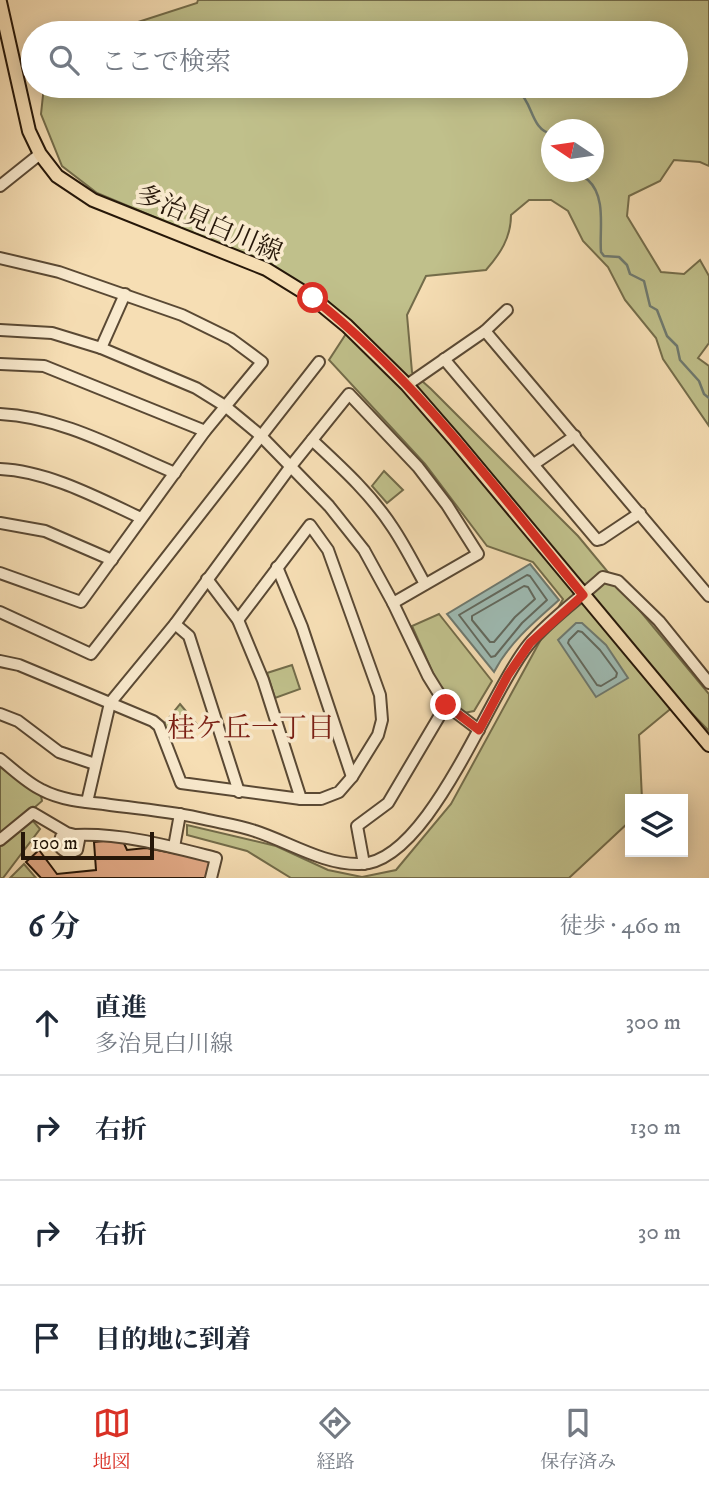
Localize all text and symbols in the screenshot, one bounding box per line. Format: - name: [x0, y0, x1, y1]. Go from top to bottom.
- search box: [21, 21, 688, 98]
- icon: search: [45, 41, 83, 79]
- text: ここで検索: [101, 46, 231, 79]
- north arrow: [541, 119, 604, 182]
- street label: 多治見白川線: [131, 178, 287, 270]
- route start: [297, 282, 328, 313]
- route end: [430, 689, 461, 720]
- district label: 桂ケ丘一丁目: [167, 711, 335, 746]
- map controls: [625, 794, 688, 857]
- button: layers: [625, 794, 688, 857]
- scale bar: [21, 829, 154, 861]
- text: 100 m: [32, 832, 78, 855]
- text: 6 分: [28, 909, 80, 946]
- text: 徒歩 · 460 m: [560, 912, 681, 941]
- text: 直進: [95, 992, 147, 1025]
- icon: ahead: [28, 1004, 66, 1042]
- text: 300 m: [625, 1008, 681, 1037]
- text: 多治見白川線: [95, 1030, 233, 1059]
- icon: right: [28, 1109, 66, 1147]
- text: 130 m: [629, 1113, 681, 1142]
- text: 右折: [95, 1114, 147, 1147]
- icon: right: [28, 1214, 66, 1252]
- text: 30 m: [638, 1218, 681, 1247]
- text: 右折: [95, 1219, 147, 1252]
- icon: arrive: [28, 1319, 66, 1357]
- text: 目的地に到着: [95, 1324, 251, 1357]
- tab: 地図: [93, 1404, 131, 1474]
- tab: 経路: [316, 1404, 354, 1474]
- tab: 保存済み: [540, 1404, 616, 1474]

